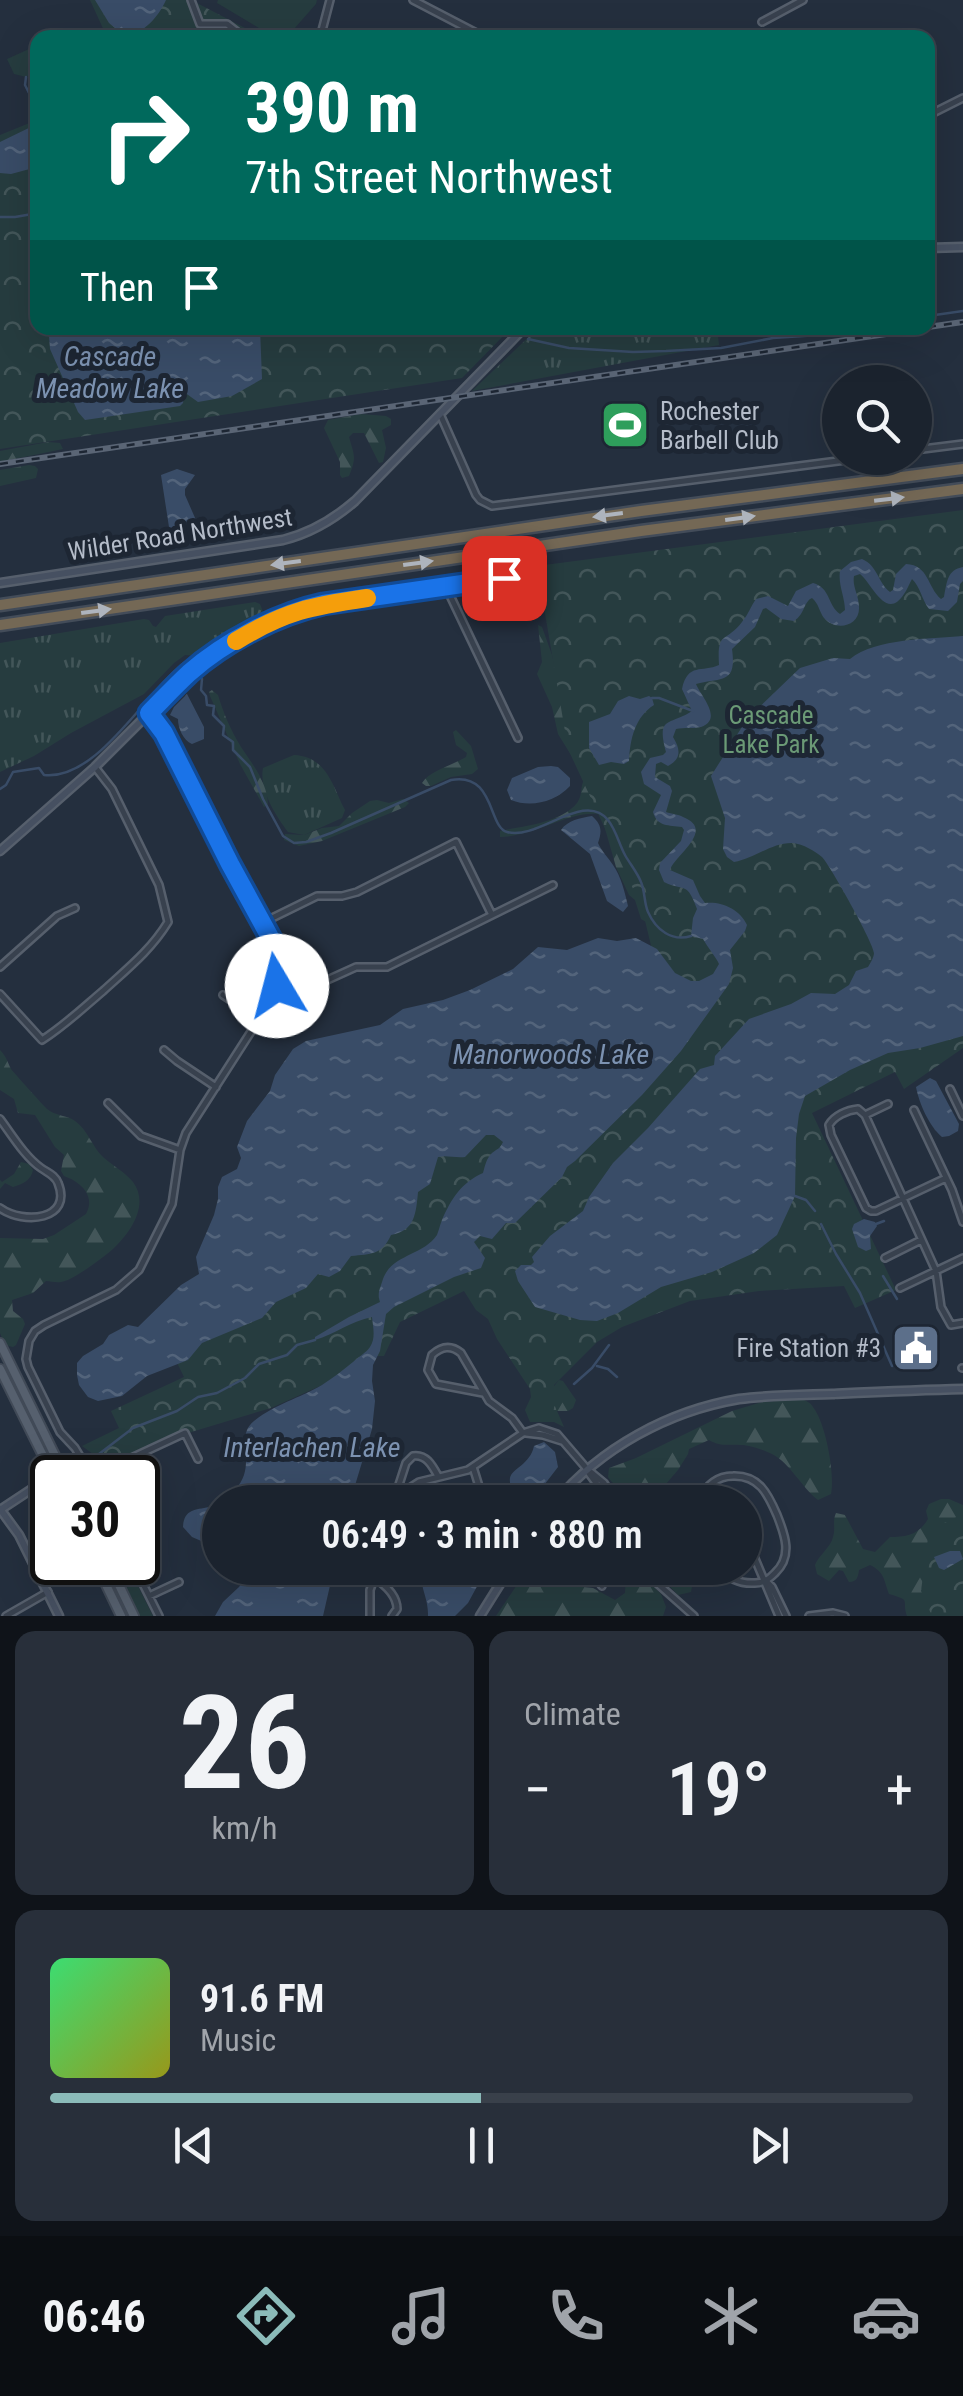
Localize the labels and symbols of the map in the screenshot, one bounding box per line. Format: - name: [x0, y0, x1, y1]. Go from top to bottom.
- water label: Cascade Meadow Lake: [36, 340, 184, 405]
- place label: Rochester Barbell Club: [660, 397, 779, 455]
- sports icon: Rochester Barbell Club: [599, 399, 651, 451]
- one-way arrow: [874, 490, 906, 506]
- street label: Wilder Road Northwest: [66, 502, 294, 567]
- one-way arrow: [592, 508, 623, 524]
- one-way arrow: [724, 509, 756, 525]
- pin: [462, 536, 547, 621]
- one-way arrow: [270, 555, 302, 571]
- one-way arrow: [403, 555, 434, 571]
- one-way arrow: [81, 603, 113, 619]
- park label: Cascade Lake Park: [723, 701, 820, 759]
- position arrow: [225, 934, 329, 1038]
- water label: Manorwoods Lake: [453, 1038, 649, 1071]
- public building icon: Fire Station #3: [890, 1322, 942, 1374]
- place label: Fire Station #3: [736, 1334, 881, 1363]
- water label: Interlachen Lake: [224, 1431, 400, 1464]
- speed limit sign: 30: [30, 1455, 160, 1585]

